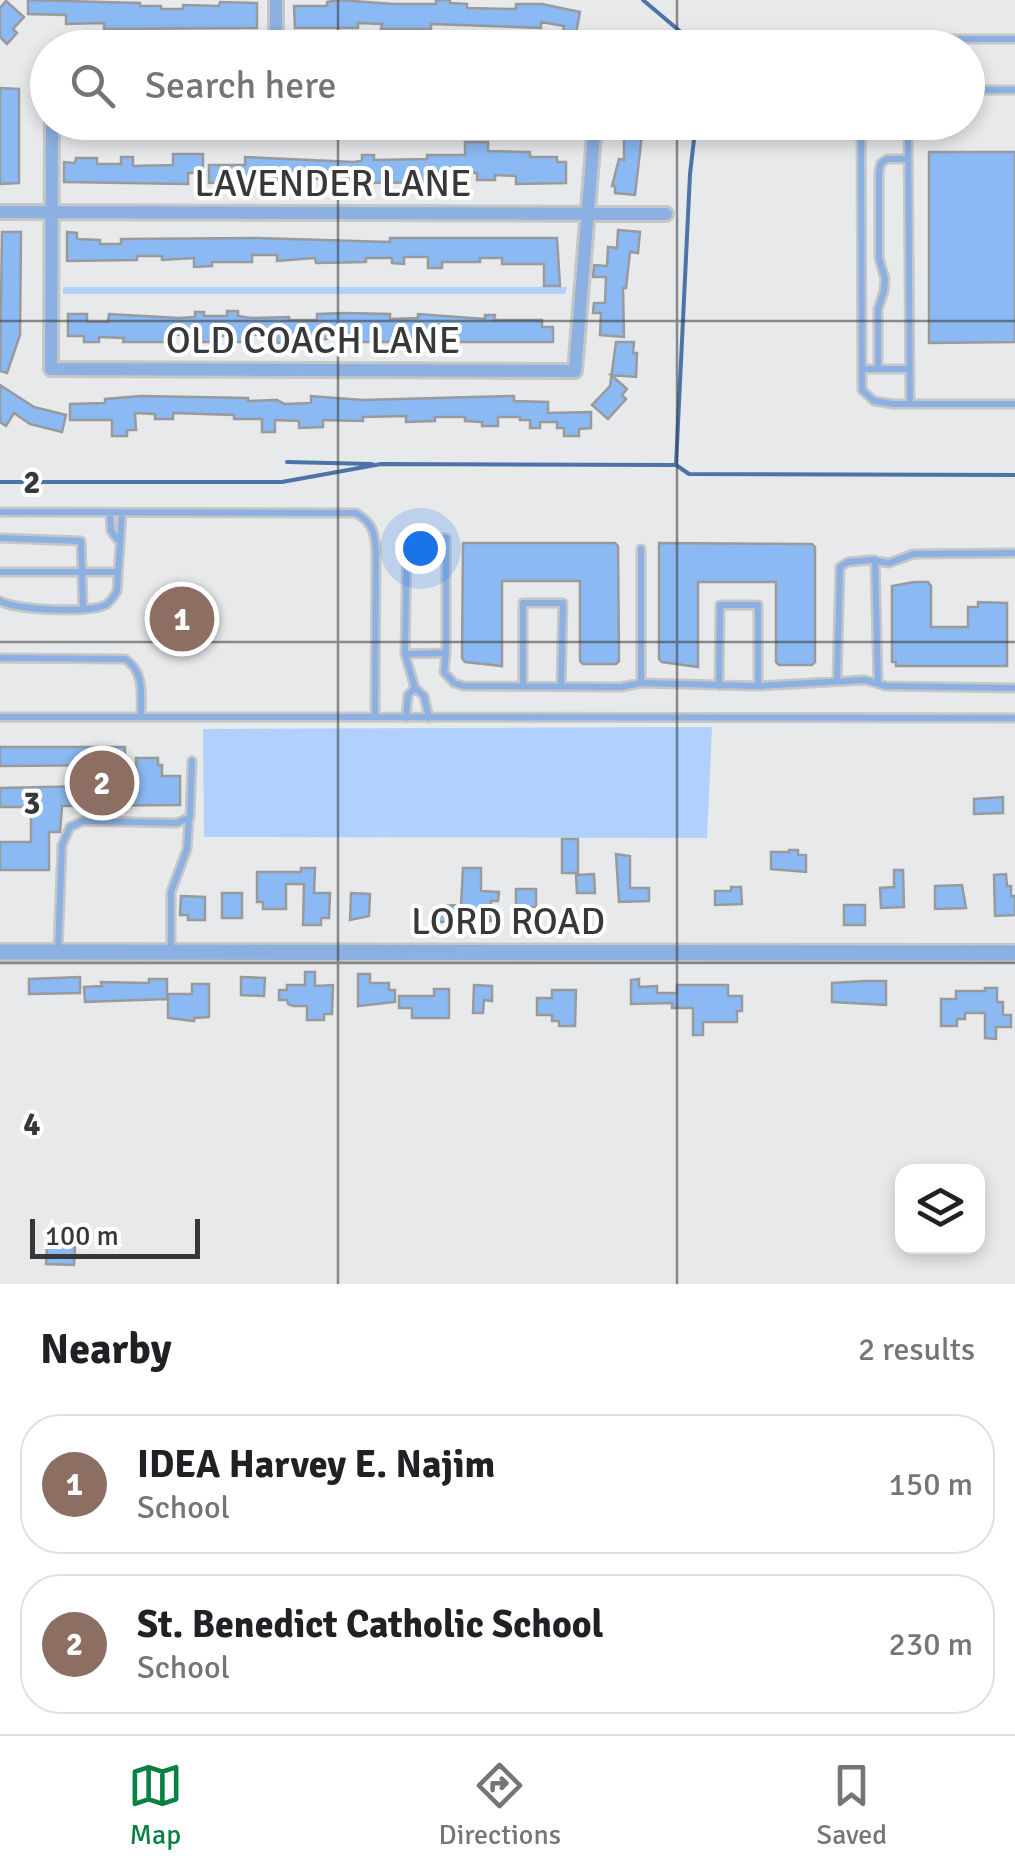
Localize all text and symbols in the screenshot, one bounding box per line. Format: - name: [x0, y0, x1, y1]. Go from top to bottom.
- search box: [30, 30, 985, 140]
- icon: search: [65, 58, 120, 113]
- text: Search here: [145, 62, 337, 109]
- street label: LAVENDER LANE: [194, 160, 472, 207]
- street label: OLD COACH LANE: [166, 317, 460, 364]
- text: 2: [23, 463, 41, 502]
- your location: [395, 523, 446, 574]
- pin: 1: [150, 582, 214, 656]
- pin: 2: [70, 746, 134, 820]
- text: 3: [23, 784, 41, 823]
- street label: LORD ROAD: [411, 898, 605, 945]
- text: 4: [23, 1105, 41, 1144]
- map controls: [895, 1164, 985, 1254]
- button: layers: [895, 1164, 985, 1254]
- scale bar: [30, 1214, 200, 1258]
- text: 100 m: [45, 1219, 119, 1253]
- text: Nearby: [40, 1324, 172, 1375]
- text: 2 results: [858, 1330, 975, 1369]
- text: IDEA Harvey E. Najim: [137, 1441, 495, 1488]
- text: 1: [66, 1465, 83, 1504]
- text: 150 m: [889, 1465, 973, 1504]
- text: School: [137, 1488, 230, 1527]
- text: St. Benedict Catholic School: [137, 1601, 603, 1648]
- text: 2: [66, 1625, 83, 1664]
- text: 230 m: [889, 1625, 973, 1664]
- text: School: [137, 1648, 230, 1687]
- tab: Map: [128, 1758, 183, 1852]
- tab: Directions: [439, 1758, 561, 1852]
- tab: Saved: [817, 1758, 887, 1852]

